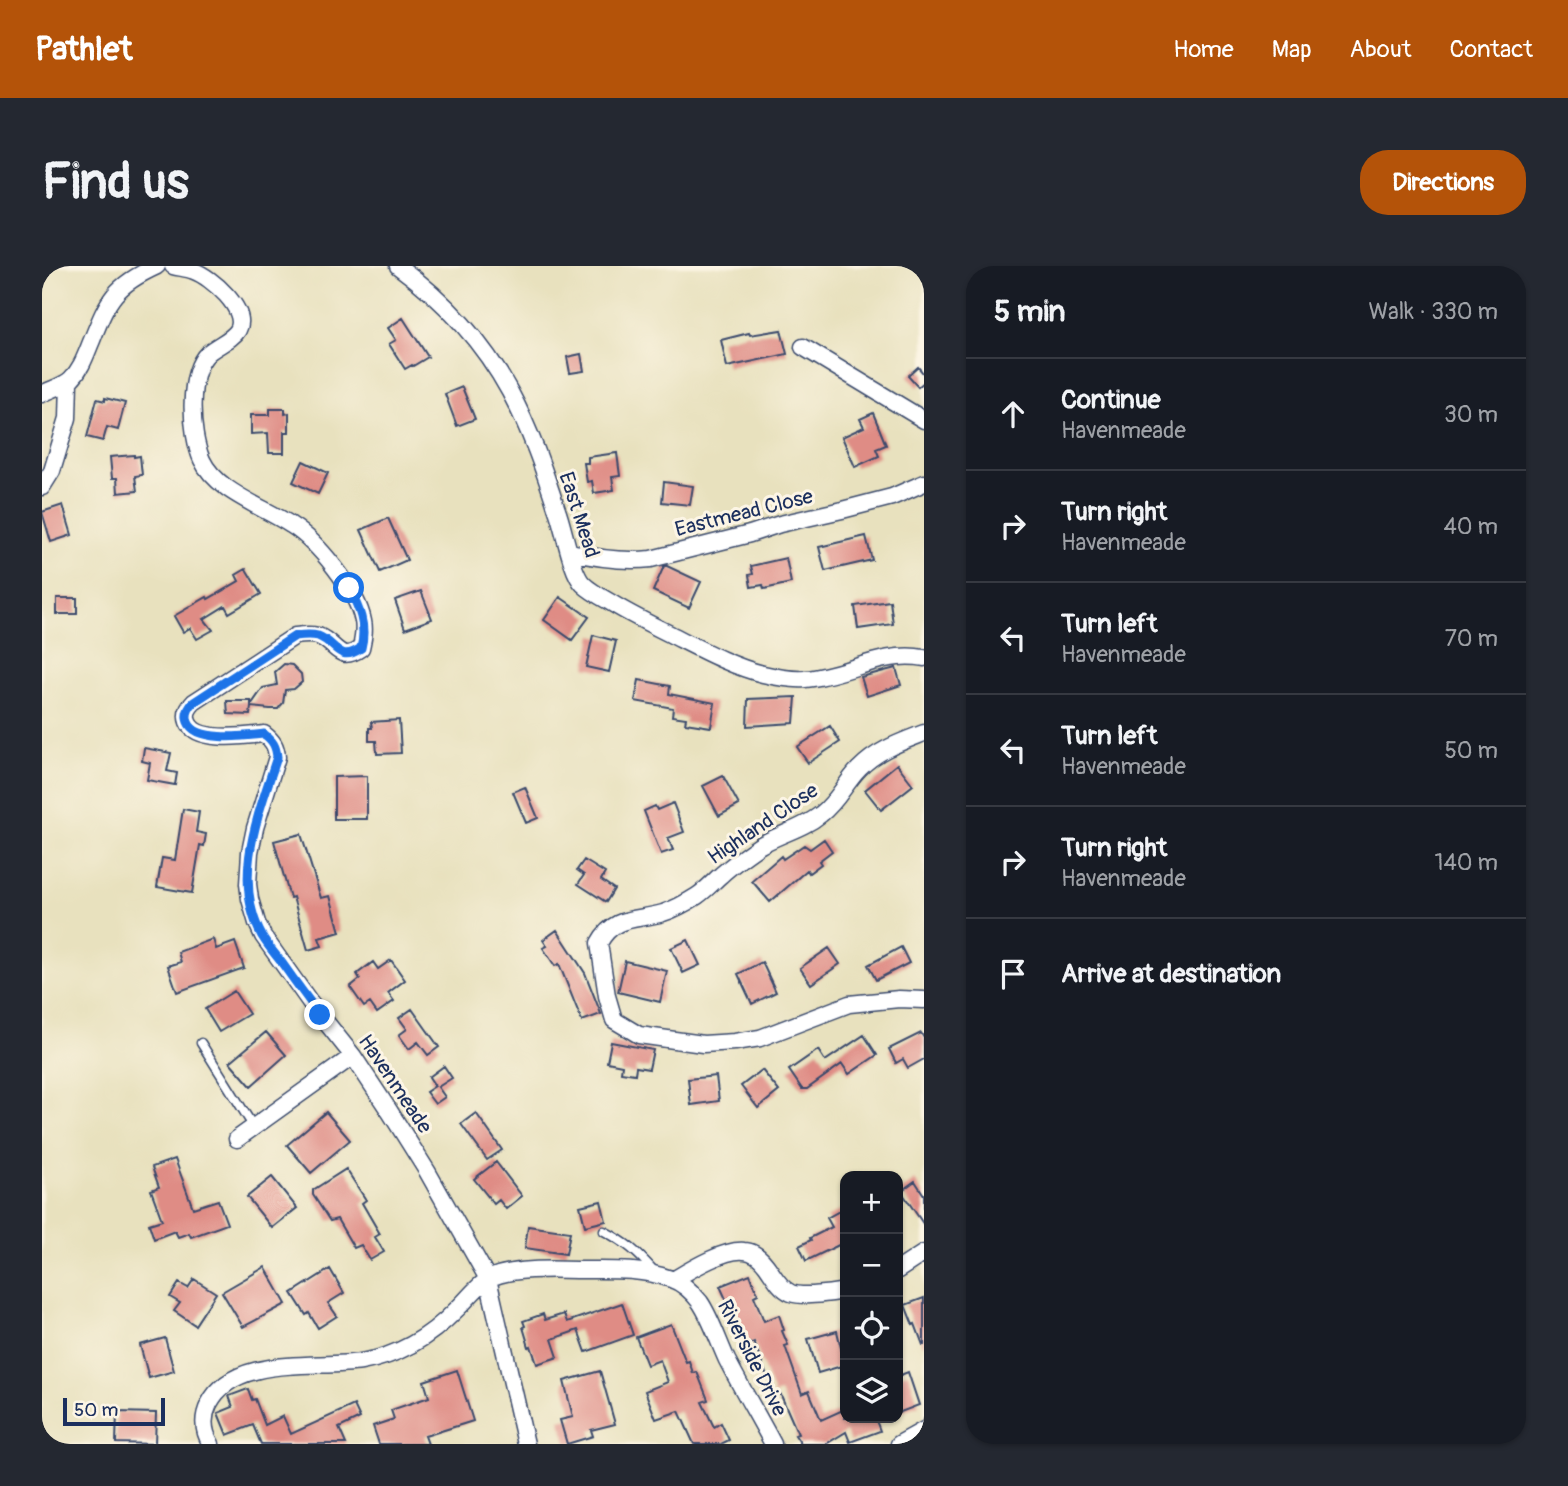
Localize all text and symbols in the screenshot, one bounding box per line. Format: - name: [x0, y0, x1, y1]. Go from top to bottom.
- text: Pathlet: [35, 29, 132, 70]
- text: Home: [1173, 35, 1234, 64]
- text: Map: [1272, 35, 1312, 64]
- text: About: [1350, 35, 1412, 64]
- text: Contact: [1450, 35, 1533, 64]
- button: Directions: [1360, 150, 1526, 215]
- text: Find us: [42, 152, 189, 213]
- text: 5 min: [994, 293, 1065, 330]
- text: Walk · 330 m: [1368, 297, 1498, 326]
- text: Continue: [1061, 384, 1161, 416]
- icon: ahead: [994, 395, 1032, 433]
- text: 30 m: [1444, 400, 1498, 429]
- text: Havenmeade: [1061, 416, 1186, 445]
- street label: East Mead: [552, 469, 606, 561]
- street label: Eastmead Close: [672, 483, 816, 543]
- text: Turn right: [1061, 496, 1167, 528]
- icon: right: [994, 507, 1032, 545]
- text: 40 m: [1444, 512, 1498, 541]
- text: Havenmeade: [1061, 528, 1186, 557]
- route start: [333, 572, 364, 603]
- text: Turn left: [1061, 608, 1157, 640]
- icon: left: [994, 619, 1032, 657]
- text: 70 m: [1445, 624, 1498, 653]
- text: Havenmeade: [1061, 640, 1186, 669]
- text: Turn left: [1061, 720, 1157, 752]
- icon: left: [994, 731, 1032, 769]
- text: 50 m: [1444, 736, 1498, 765]
- text: Havenmeade: [1061, 752, 1186, 781]
- street label: Highland Close: [703, 777, 824, 871]
- text: Turn right: [1061, 832, 1167, 864]
- icon: right: [994, 843, 1032, 881]
- text: 140 m: [1435, 848, 1498, 877]
- text: Havenmeade: [1061, 864, 1186, 893]
- icon: arrive: [994, 955, 1032, 993]
- text: Arrive at destination: [1061, 958, 1281, 990]
- route end: [304, 999, 335, 1030]
- street label: Havenmeade: [352, 1029, 438, 1139]
- map controls: [840, 1171, 903, 1423]
- button: +: [840, 1171, 903, 1234]
- button: −: [840, 1234, 903, 1297]
- street label: Riverside Drive: [711, 1295, 793, 1421]
- button: locate: [840, 1297, 903, 1360]
- button: layers: [840, 1360, 903, 1423]
- scale bar: [63, 1395, 164, 1427]
- text: 50 m: [74, 1398, 118, 1422]

